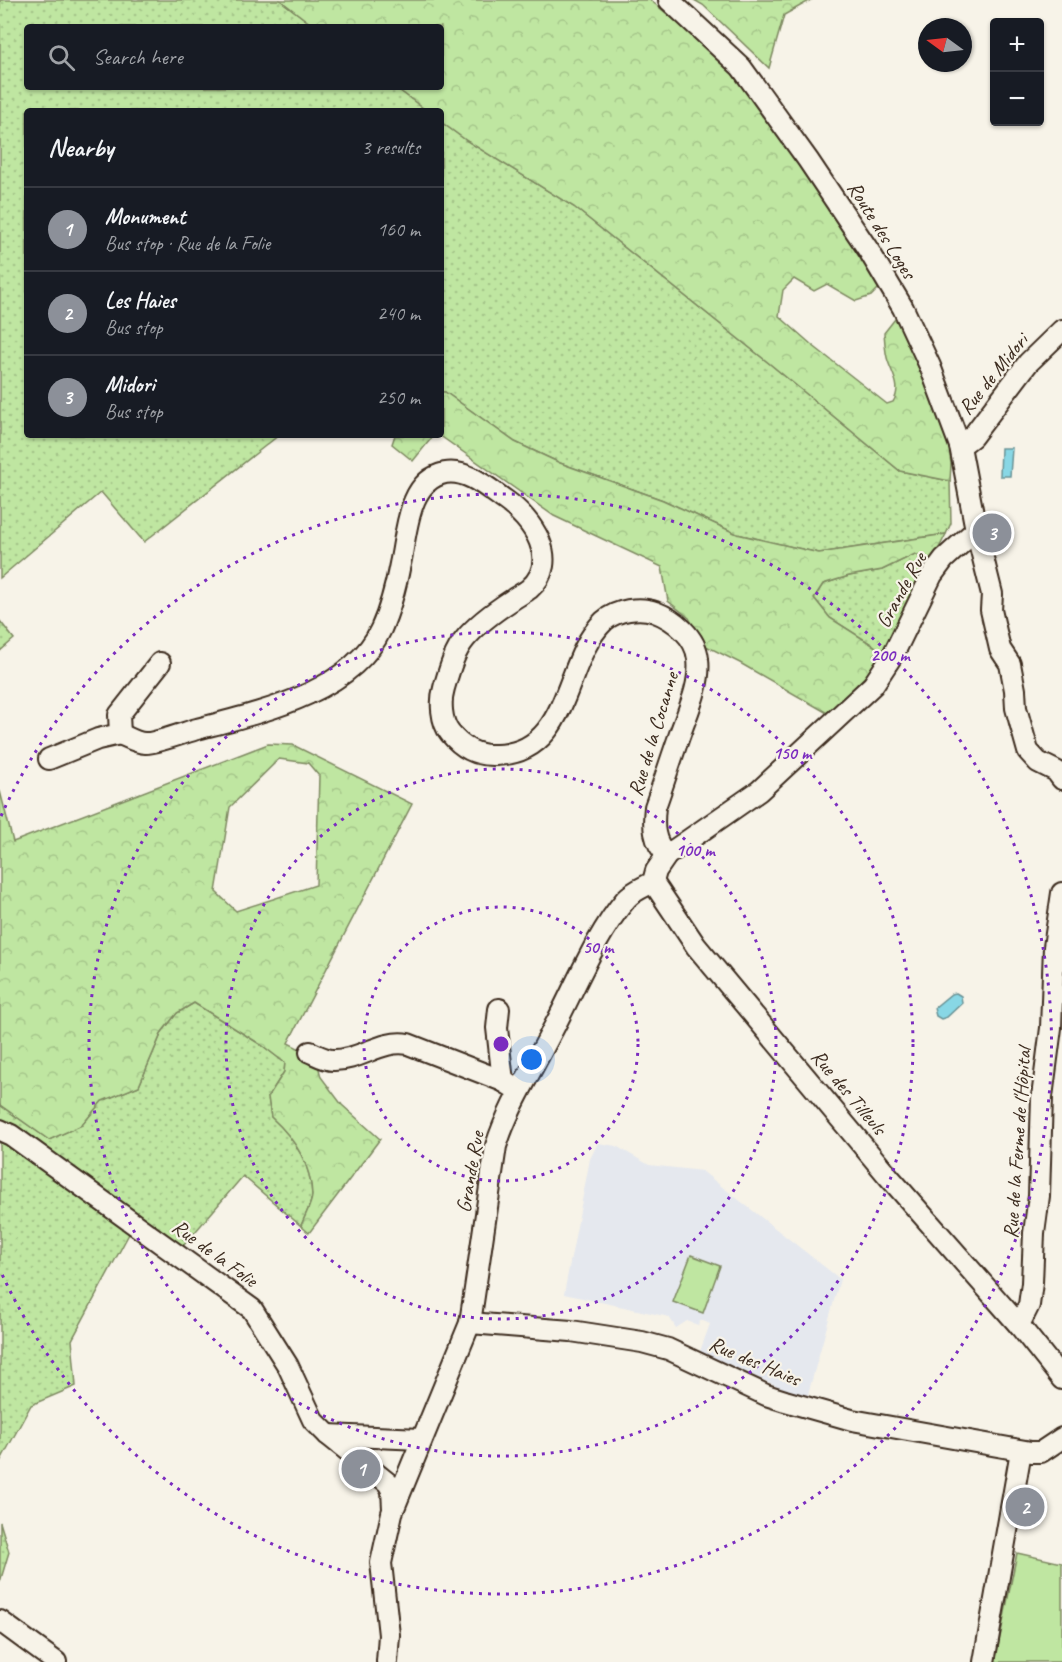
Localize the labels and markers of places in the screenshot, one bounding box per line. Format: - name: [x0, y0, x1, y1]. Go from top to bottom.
- pin: 3: [972, 510, 1012, 556]
- centre of rings: [491, 1034, 511, 1054]
- pin: 1: [342, 1446, 380, 1492]
- pin: 2: [1006, 1484, 1044, 1530]

